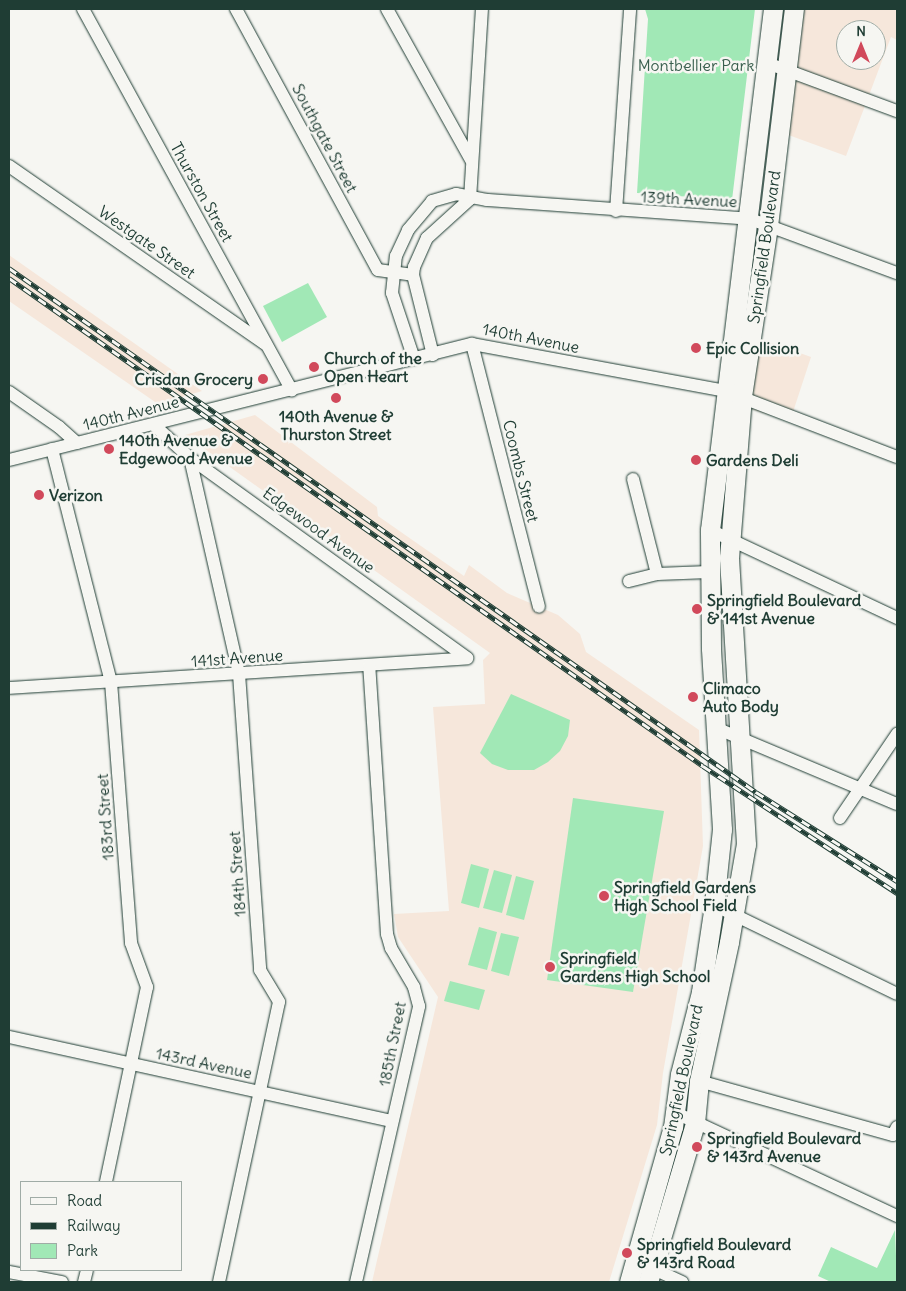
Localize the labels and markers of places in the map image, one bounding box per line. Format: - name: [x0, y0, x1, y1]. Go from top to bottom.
- place label: Epic Collision: [706, 338, 799, 358]
- marker: Epic Collision: [690, 342, 702, 354]
- place label: Church of the Open Heart: [324, 348, 422, 386]
- marker: Church of the Open Heart: [308, 361, 320, 373]
- place label: Crisdan Grocery: [135, 369, 253, 389]
- marker: Crisdan Grocery: [257, 373, 269, 385]
- marker: 140th Avenue & Thurston Street: [330, 392, 342, 404]
- place label: 140th Avenue & Thurston Street: [279, 406, 393, 444]
- place label: 140th Avenue & Edgewood Avenue: [119, 430, 253, 468]
- marker: 140th Avenue & Edgewood Avenue: [103, 443, 115, 455]
- place label: Gardens Deli: [706, 450, 798, 470]
- marker: Gardens Deli: [690, 454, 702, 466]
- place label: Verizon: [49, 485, 103, 505]
- marker: Verizon: [33, 489, 45, 501]
- place label: Springfield Boulevard & 141st Avenue: [707, 590, 861, 628]
- marker: Springfield Boulevard & 141st Avenue: [691, 603, 703, 615]
- place label: Climaco Auto Body: [703, 678, 779, 716]
- marker: Climaco Auto Body: [687, 691, 699, 703]
- place label: Springfield Gardens High School Field: [614, 877, 756, 915]
- marker: Springfield Gardens High School Field: [598, 890, 610, 902]
- place label: Springfield Gardens High School: [560, 948, 710, 986]
- marker: Springfield Gardens High School: [544, 961, 556, 973]
- place label: Springfield Boulevard & 143rd Avenue: [707, 1128, 861, 1166]
- marker: Springfield Boulevard & 143rd Avenue: [691, 1141, 703, 1153]
- place label: Springfield Boulevard & 143rd Road: [637, 1234, 791, 1272]
- marker: Springfield Boulevard & 143rd Road: [621, 1247, 633, 1259]

